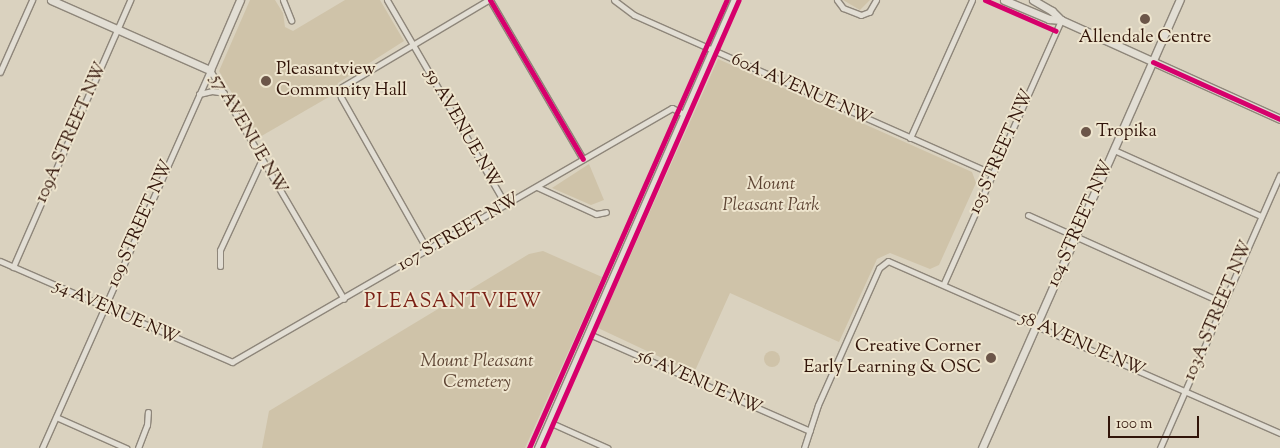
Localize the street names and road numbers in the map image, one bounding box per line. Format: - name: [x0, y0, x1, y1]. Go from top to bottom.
- street label: 60A AVENUE NW: [727, 49, 875, 131]
- street label: 109A STREET NW: [31, 59, 113, 207]
- street label: 59 AVENUE NW: [419, 65, 505, 193]
- street label: 57 AVENUE NW: [205, 71, 291, 199]
- street label: 105 STREET NW: [965, 86, 1039, 218]
- street label: 109 STREET NW: [103, 157, 179, 291]
- street label: 104 STREET NW: [1043, 157, 1119, 291]
- street label: 107 STREET NW: [394, 189, 524, 277]
- street label: 103A STREET NW: [1180, 238, 1258, 384]
- street label: 54 AVENUE NW: [50, 276, 182, 350]
- street label: 58 AVENUE NW: [1016, 308, 1148, 382]
- street label: 56 AVENUE NW: [633, 346, 765, 420]

